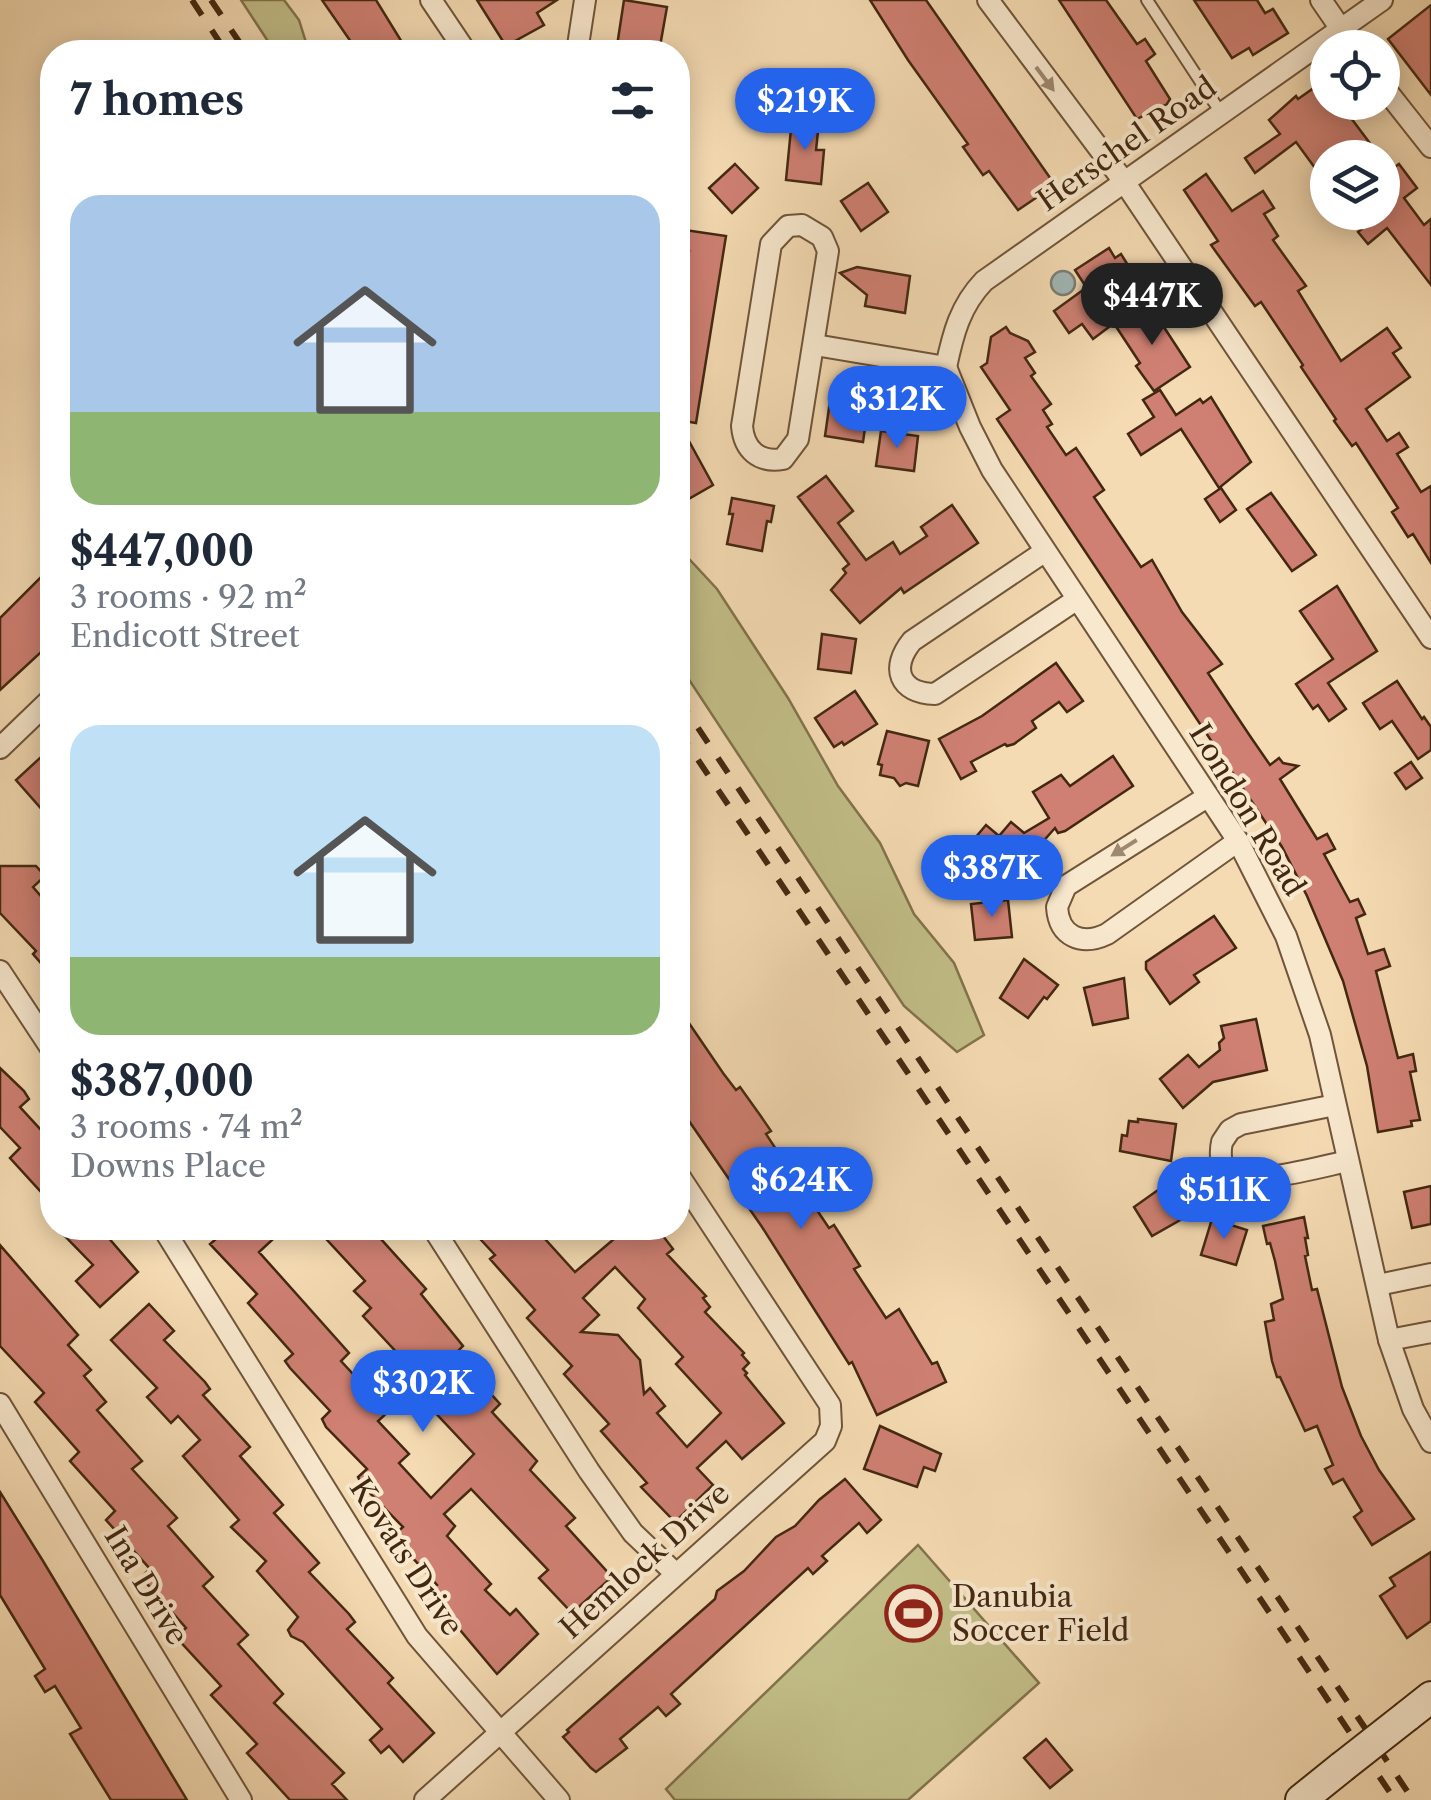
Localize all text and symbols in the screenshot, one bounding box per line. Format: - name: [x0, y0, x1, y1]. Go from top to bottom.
- map controls: [1310, 30, 1400, 230]
- button: locate: [1310, 30, 1400, 120]
- one-way arrow: [1035, 66, 1055, 92]
- pin: $219K: [735, 68, 875, 153]
- street label: Herschel Road: [1030, 68, 1223, 219]
- icon: filters: [605, 73, 660, 128]
- text: 7 homes: [70, 74, 244, 126]
- text: $219K: [757, 81, 853, 120]
- button: layers: [1310, 140, 1400, 230]
- icon: home: [275, 260, 455, 440]
- pin: $447K: [1082, 263, 1222, 348]
- text: $447K: [1103, 276, 1201, 315]
- pin: $312K: [827, 366, 967, 451]
- text: $312K: [850, 379, 944, 418]
- text: $447,000: [70, 525, 254, 577]
- text: 3 rooms · 92 m²: [70, 577, 307, 616]
- text: Endicott Street: [70, 616, 300, 655]
- street label: London Road: [1181, 717, 1313, 903]
- icon: home: [275, 790, 455, 970]
- pin: $387K: [922, 835, 1062, 920]
- one-way arrow: [1110, 839, 1138, 856]
- text: $387K: [943, 848, 1041, 887]
- text: $387,000: [70, 1055, 254, 1107]
- text: 3 rooms · 74 m²: [70, 1107, 303, 1146]
- text: Downs Place: [70, 1146, 266, 1185]
- pin: $624K: [731, 1147, 871, 1232]
- pin: $511K: [1154, 1157, 1294, 1242]
- text: $624K: [751, 1160, 851, 1199]
- text: $511K: [1179, 1170, 1269, 1209]
- pin: $302K: [353, 1350, 493, 1435]
- text: $302K: [373, 1363, 473, 1402]
- street label: Kovats Drive: [342, 1471, 471, 1643]
- street label: Hemlock Drive: [552, 1475, 737, 1646]
- street label: Ina Drive: [97, 1520, 196, 1652]
- place label: Danubia Soccer Field: [952, 1578, 1129, 1649]
- sports icon: Danubia Soccer Field: [883, 1584, 943, 1644]

